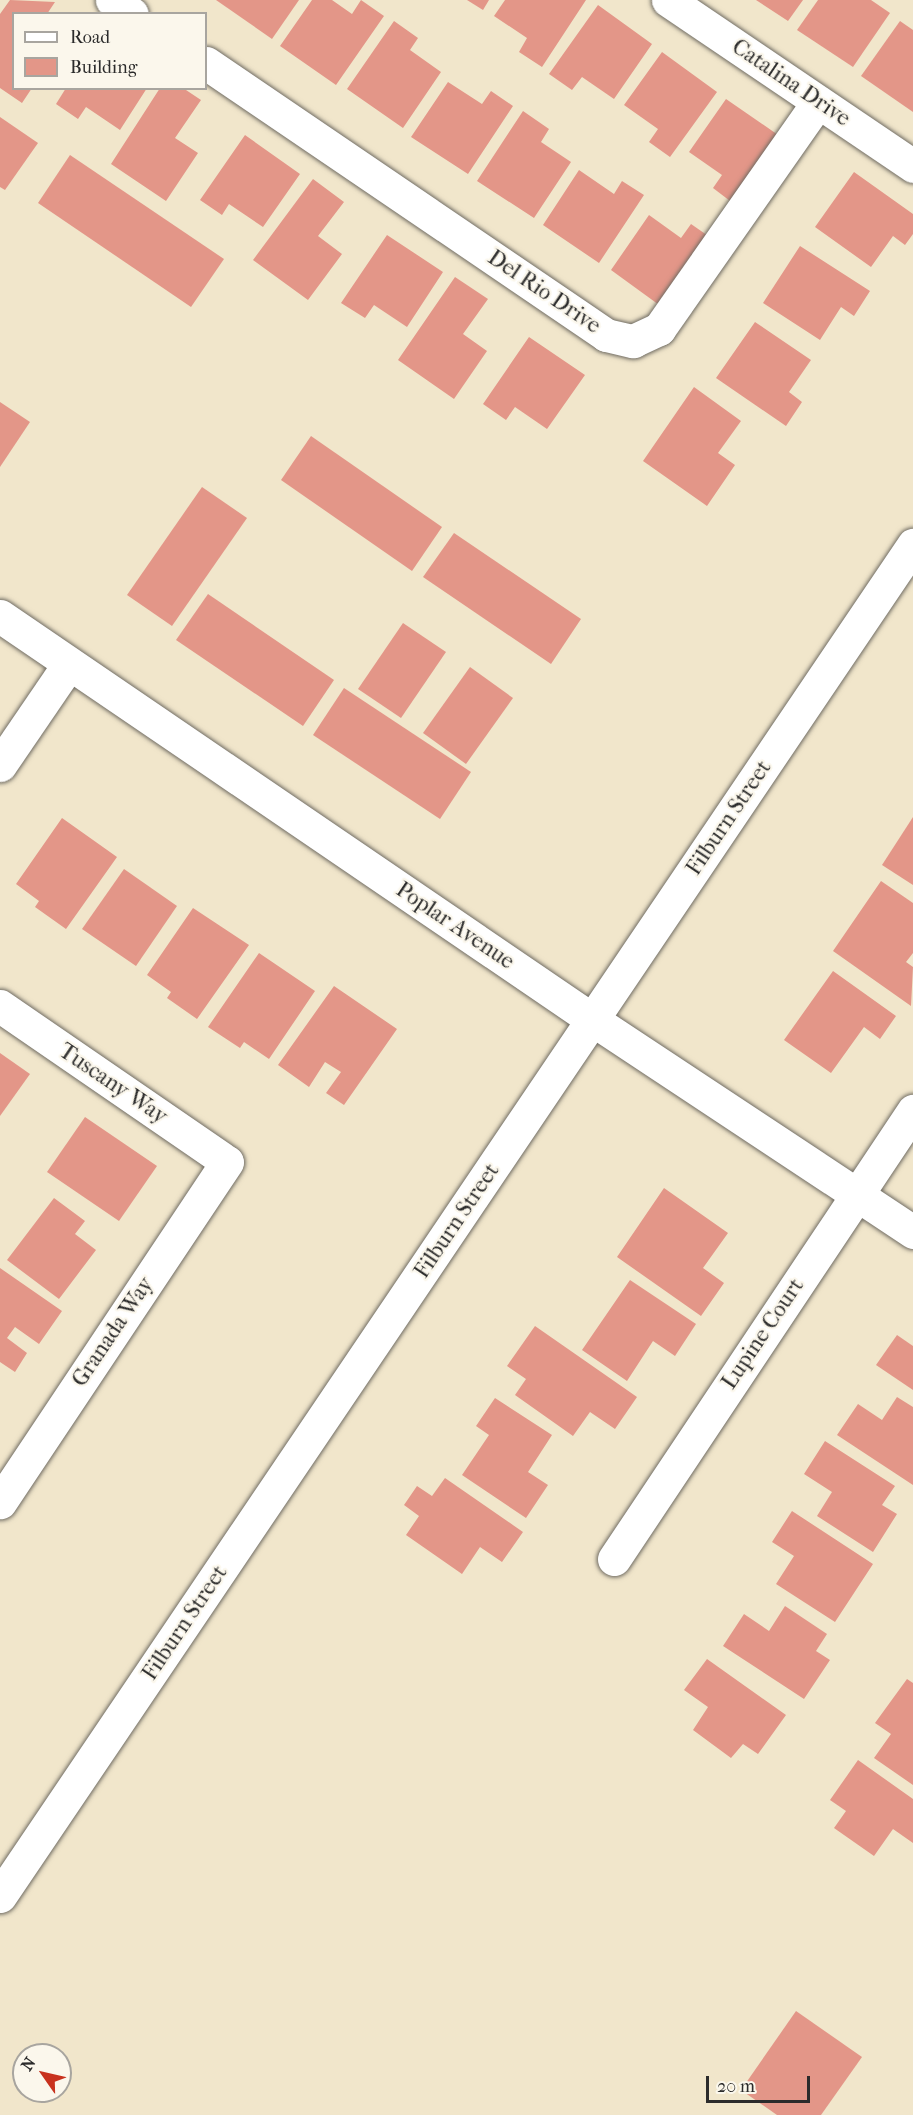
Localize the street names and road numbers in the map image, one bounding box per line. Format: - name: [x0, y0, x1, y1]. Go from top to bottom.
- street label: Catalina Drive: [727, 34, 855, 132]
- street label: Del Rio Drive: [483, 245, 605, 339]
- street label: Filburn Street: [681, 756, 777, 880]
- street label: Poplar Avenue: [391, 877, 519, 975]
- street label: Tuscany Way: [54, 1038, 172, 1130]
- street label: Filburn Street: [409, 1159, 505, 1283]
- street label: Granada Way: [67, 1272, 159, 1392]
- street label: Lupine Court: [716, 1274, 810, 1394]
- street label: Filburn Street: [137, 1561, 233, 1685]

